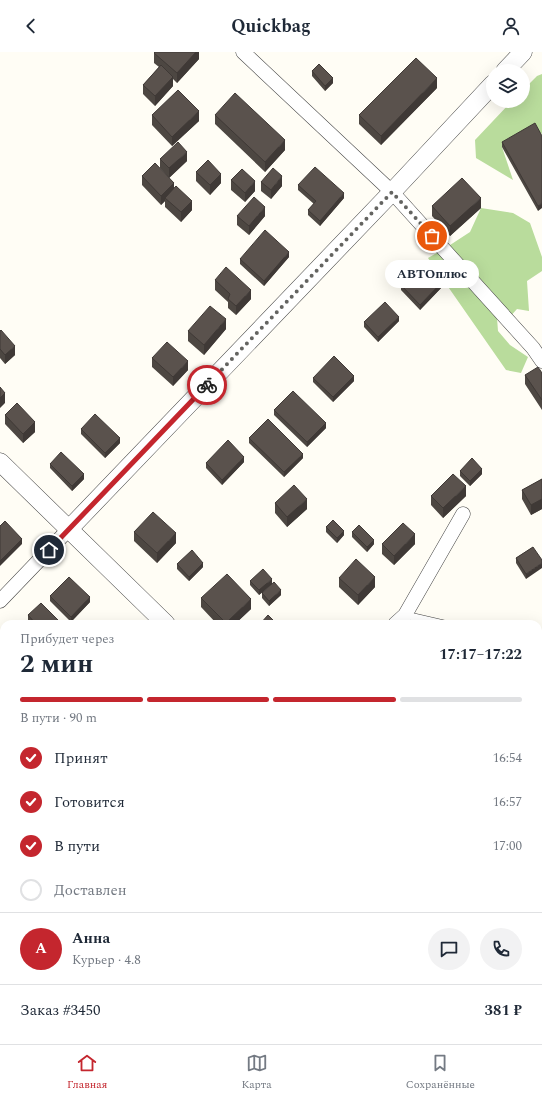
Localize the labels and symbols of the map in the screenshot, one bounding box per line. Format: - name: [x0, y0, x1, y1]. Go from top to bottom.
- pin: [415, 219, 449, 253]
- callout: АВТОплюс: [385, 260, 479, 288]
- courier: [187, 365, 227, 405]
- pin: [32, 533, 66, 567]

